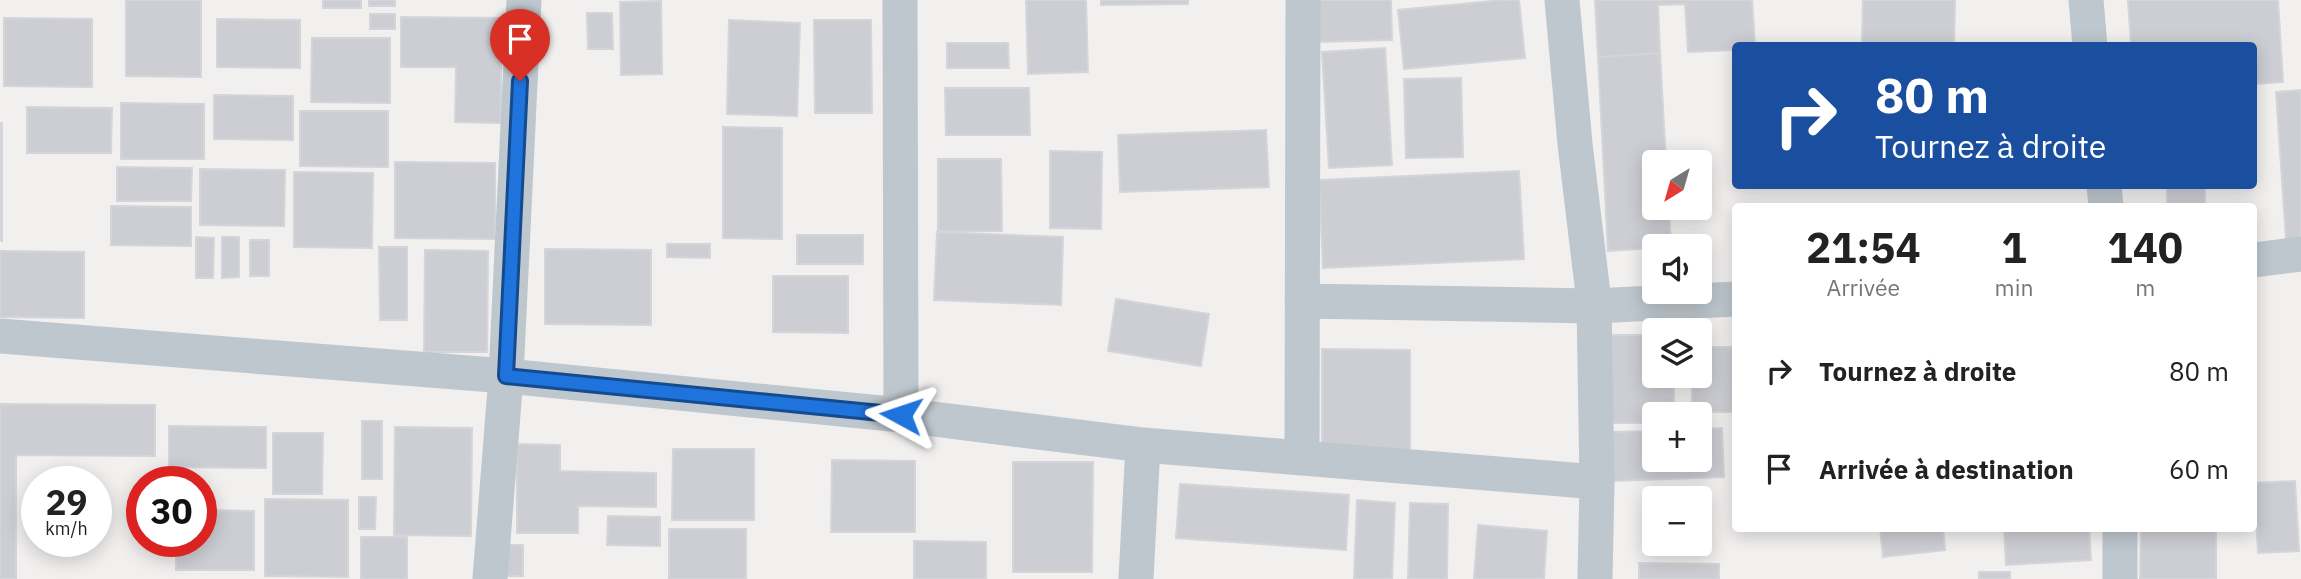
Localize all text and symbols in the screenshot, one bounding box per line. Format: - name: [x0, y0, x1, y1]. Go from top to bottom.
- pin: [490, 9, 550, 81]
- icon: arrive: [501, 20, 539, 58]
- text: 80 m: [1875, 63, 1989, 126]
- icon: right: [1760, 70, 1851, 161]
- text: Tournez à droite: [1875, 125, 2106, 167]
- north arrow: [1642, 150, 1712, 220]
- map controls: [1642, 150, 1712, 556]
- text: 21:54: [1806, 220, 1921, 275]
- text: 1: [2001, 220, 2027, 275]
- text: 140: [2107, 220, 2183, 275]
- button: sound: [1642, 234, 1712, 304]
- text: Arrivée: [1826, 272, 1900, 302]
- text: min: [1995, 272, 2033, 302]
- text: m: [2135, 272, 2155, 302]
- button: layers: [1642, 318, 1712, 388]
- icon: right: [1760, 352, 1798, 390]
- text: Tournez à droite: [1819, 354, 2016, 388]
- text: 80 m: [2169, 354, 2229, 388]
- position arrow: [864, 378, 938, 452]
- button: +: [1642, 402, 1712, 472]
- icon: arrive: [1760, 450, 1798, 488]
- text: Arrivée à destination: [1819, 452, 2074, 486]
- text: 60 m: [2169, 452, 2229, 486]
- speed limit sign: 30: [126, 466, 217, 557]
- text: 29: [45, 479, 88, 525]
- button: −: [1642, 486, 1712, 556]
- text: km/h: [45, 517, 88, 540]

